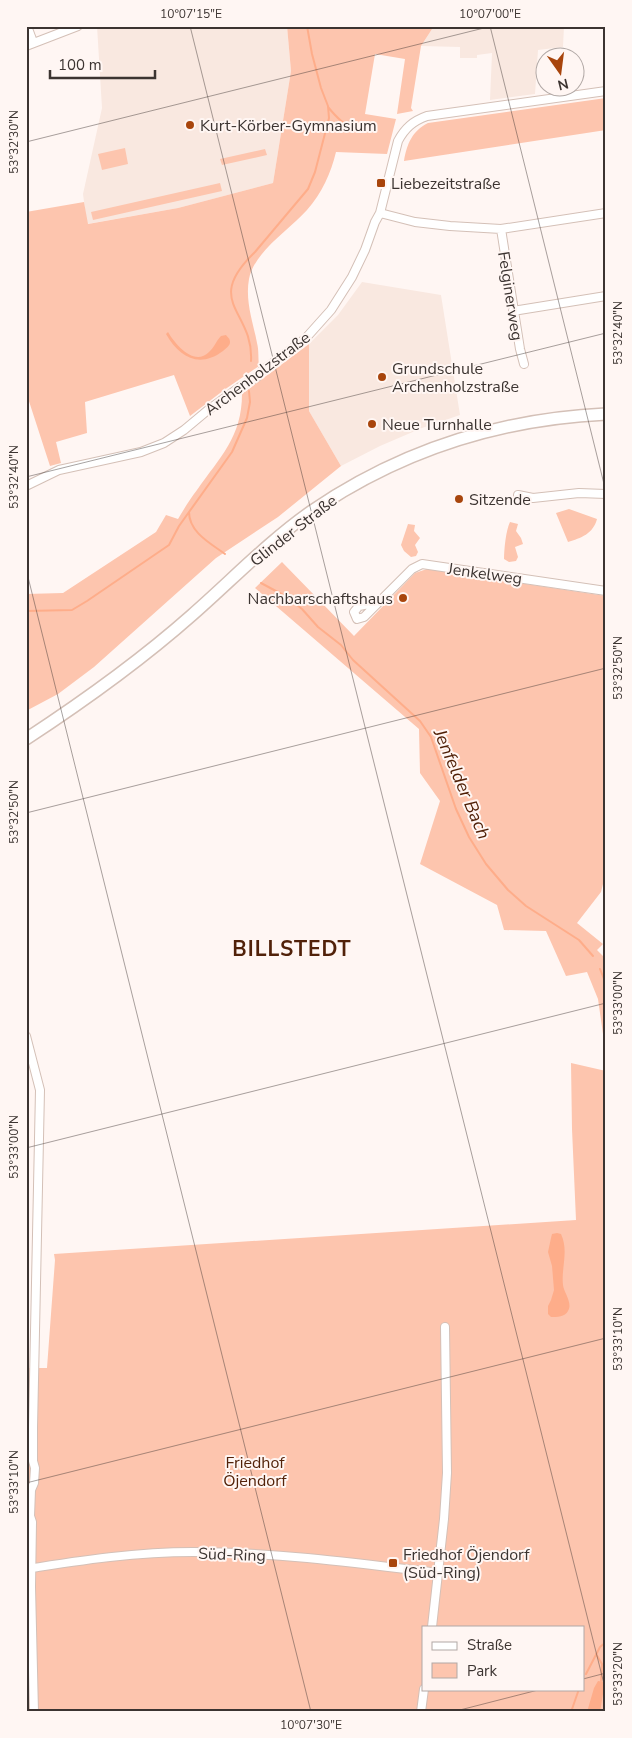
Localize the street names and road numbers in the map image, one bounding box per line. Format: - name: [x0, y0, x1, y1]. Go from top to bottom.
- street label: Felginerweg: [492, 250, 528, 342]
- street label: Archenholzstraße: [200, 327, 315, 421]
- street label: Glinder Straße: [246, 490, 342, 572]
- street label: Jenkelweg: [445, 558, 523, 590]
- street label: Süd-Ring: [198, 1543, 266, 1567]

